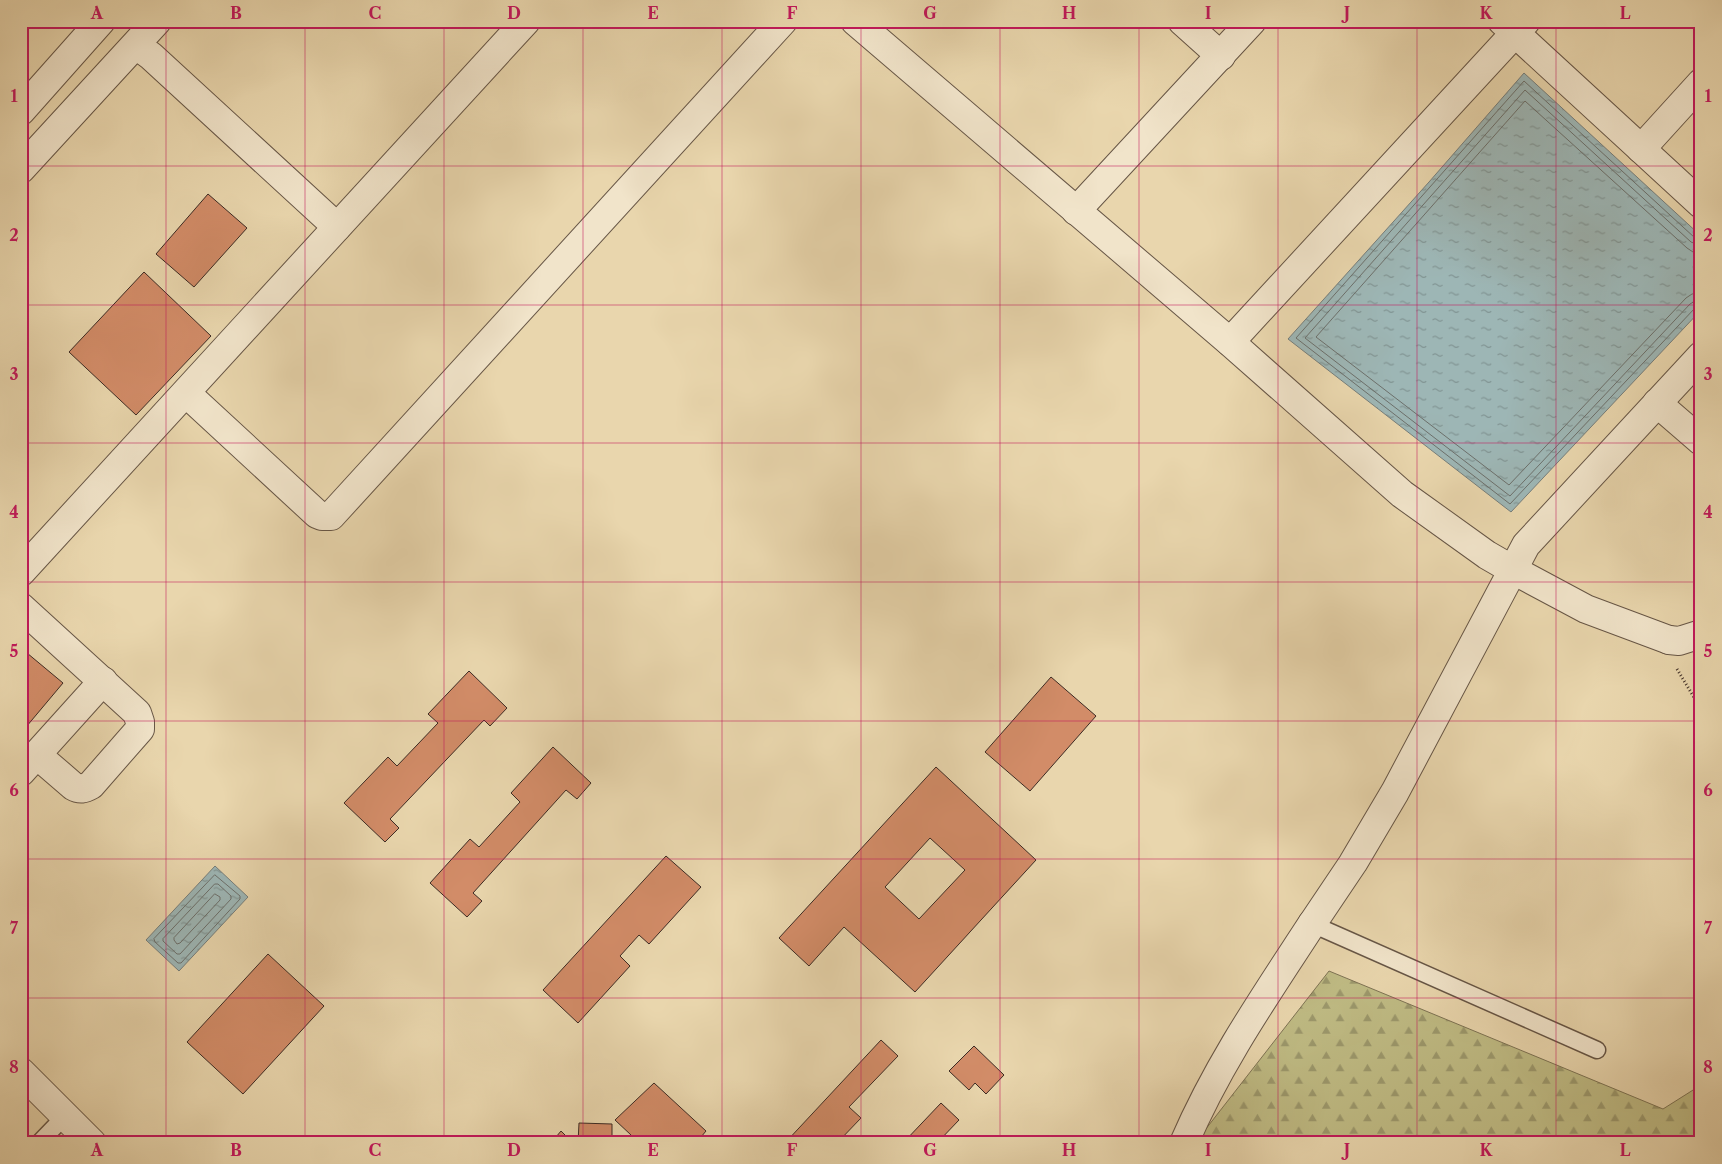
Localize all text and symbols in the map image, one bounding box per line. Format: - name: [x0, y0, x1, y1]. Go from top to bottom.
- text: A: [90, 3, 104, 23]
- text: B: [230, 3, 242, 23]
- text: C: [369, 3, 381, 23]
- text: D: [507, 3, 521, 23]
- text: E: [647, 3, 659, 23]
- text: F: [787, 3, 798, 23]
- text: G: [923, 3, 937, 23]
- text: H: [1062, 3, 1076, 23]
- text: I: [1205, 3, 1212, 23]
- text: J: [1341, 3, 1350, 23]
- text: K: [1480, 3, 1494, 23]
- text: L: [1619, 3, 1631, 23]
- text: 1: [10, 86, 18, 106]
- text: 1: [1704, 86, 1712, 106]
- text: 2: [9, 225, 19, 245]
- text: 2: [1703, 225, 1713, 245]
- text: 3: [9, 364, 19, 384]
- text: 3: [1703, 364, 1713, 384]
- text: 4: [9, 502, 19, 522]
- text: 4: [1703, 502, 1713, 522]
- text: 5: [10, 641, 19, 661]
- text: 5: [1704, 641, 1713, 661]
- text: 6: [9, 780, 19, 800]
- text: 6: [1703, 780, 1713, 800]
- text: 7: [10, 918, 19, 938]
- text: 7: [1704, 918, 1713, 938]
- text: 8: [9, 1057, 19, 1077]
- text: 8: [1703, 1057, 1713, 1077]
- text: A: [90, 1140, 104, 1160]
- text: B: [230, 1140, 242, 1160]
- text: C: [369, 1140, 381, 1160]
- text: D: [507, 1140, 521, 1160]
- text: E: [647, 1140, 659, 1160]
- text: F: [787, 1140, 798, 1160]
- text: G: [923, 1140, 937, 1160]
- text: H: [1062, 1140, 1076, 1160]
- text: I: [1205, 1140, 1212, 1160]
- text: J: [1341, 1140, 1350, 1160]
- text: K: [1480, 1140, 1494, 1160]
- text: L: [1619, 1140, 1631, 1160]

